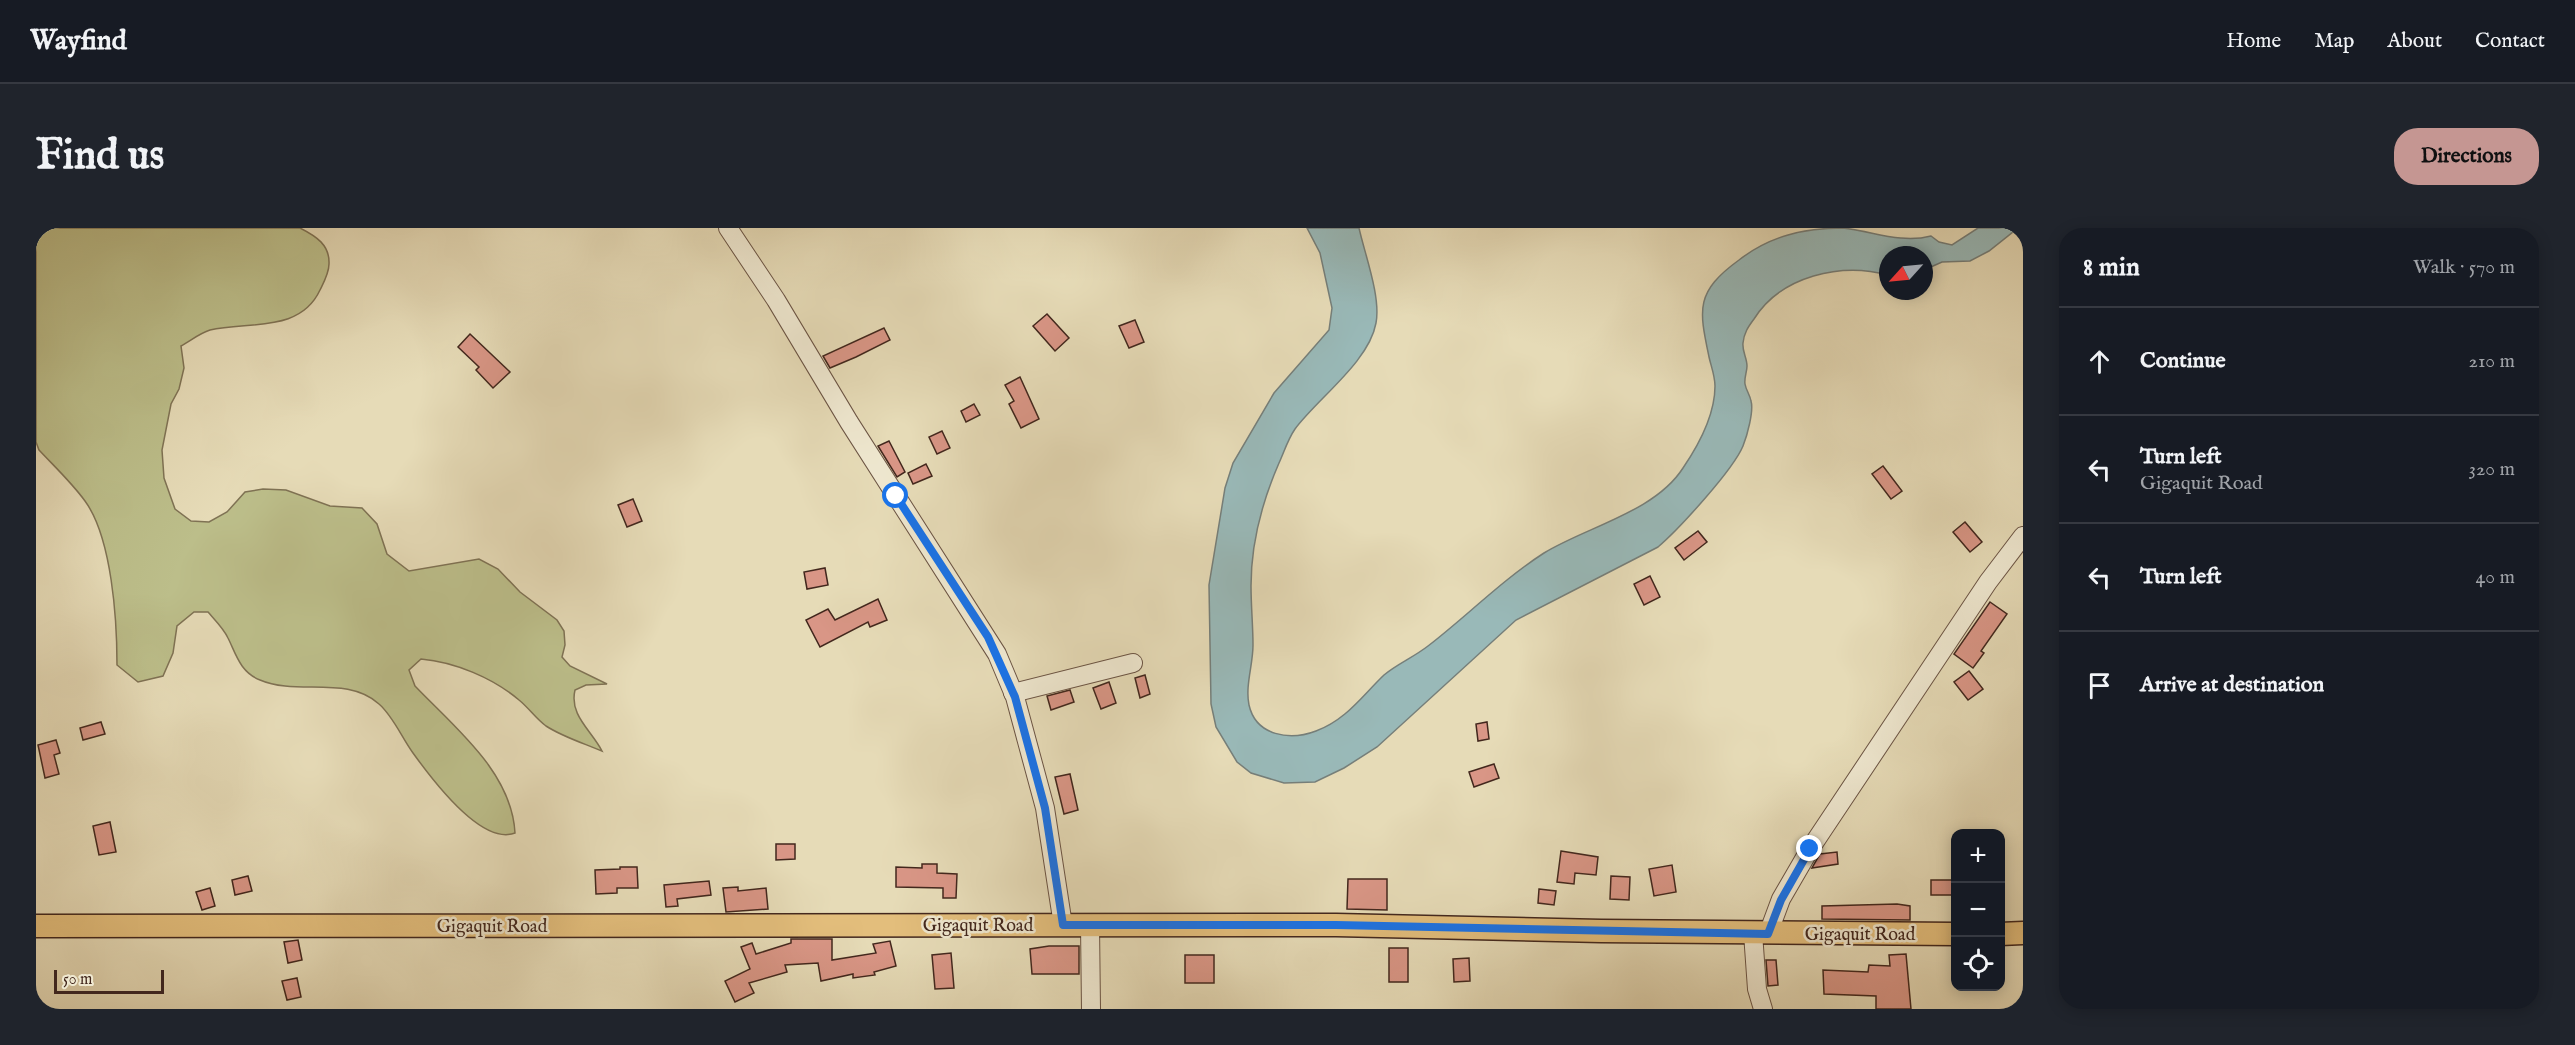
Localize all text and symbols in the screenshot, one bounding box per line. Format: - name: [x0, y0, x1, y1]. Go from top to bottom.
- text: Wayfind: [30, 24, 127, 59]
- text: Home: [2226, 28, 2281, 55]
- text: Map: [2314, 28, 2354, 55]
- text: About: [2387, 28, 2442, 55]
- text: Contact: [2475, 28, 2545, 55]
- button: Directions: [2394, 128, 2539, 185]
- text: Find us: [36, 130, 164, 183]
- north arrow: [1879, 246, 1933, 300]
- text: 8 min: [2083, 251, 2140, 284]
- text: Walk · 570 m: [2413, 255, 2515, 280]
- icon: ahead: [2083, 345, 2116, 378]
- text: Continue: [2140, 347, 2226, 375]
- text: 210 m: [2469, 349, 2515, 374]
- text: Turn left: [2140, 443, 2222, 471]
- icon: left: [2083, 453, 2116, 486]
- text: 320 m: [2469, 457, 2515, 482]
- text: Gigaquit Road: [2140, 471, 2263, 496]
- route start: [882, 482, 908, 508]
- icon: left: [2083, 561, 2116, 594]
- text: Turn left: [2140, 563, 2222, 591]
- text: 40 m: [2476, 565, 2515, 590]
- icon: arrive: [2083, 669, 2116, 702]
- text: Arrive at destination: [2140, 671, 2324, 699]
- map controls: [1951, 829, 2005, 991]
- button: +: [1951, 829, 2005, 883]
- route end: [1796, 835, 1822, 861]
- button: −: [1951, 883, 2005, 937]
- street label: Gigaquit Road: [923, 915, 1034, 938]
- street label: Gigaquit Road: [437, 916, 548, 939]
- street label: Gigaquit Road: [1805, 924, 1916, 947]
- button: locate: [1951, 937, 2005, 991]
- scale bar: [54, 967, 164, 994]
- text: 50 m: [63, 970, 92, 990]

